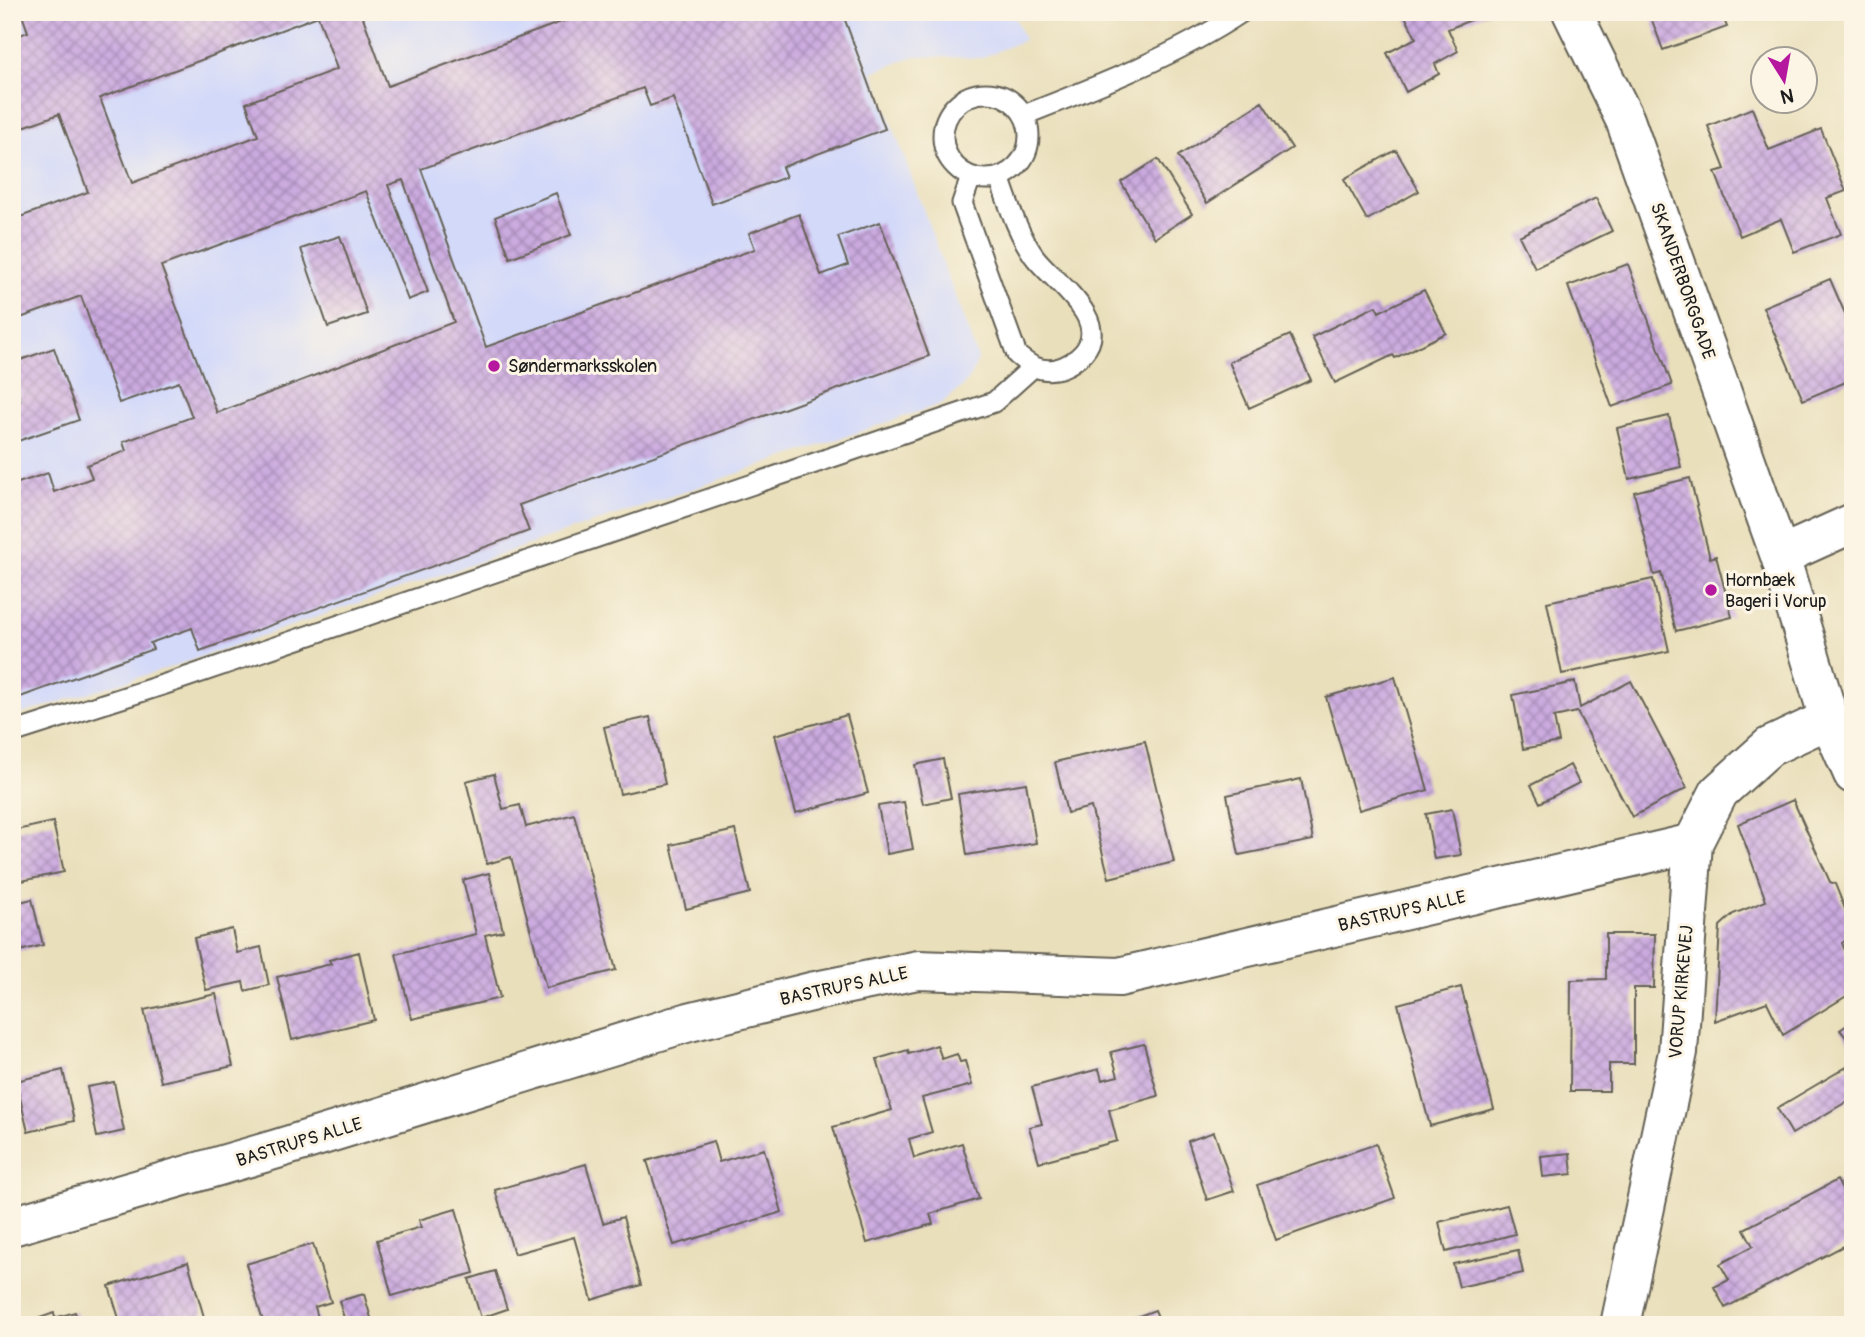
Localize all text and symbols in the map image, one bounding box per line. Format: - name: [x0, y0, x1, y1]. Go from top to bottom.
- north arrow: [1750, 46, 1820, 116]
- text: N: [1778, 83, 1796, 109]
- street label: SKANDERBORGGADE: [1645, 200, 1720, 363]
- place label: Søndermarksskolen: [508, 355, 657, 378]
- marker: Søndermarksskolen: [486, 358, 502, 374]
- place label: Hornbæk Bageri i Vorup: [1725, 569, 1827, 613]
- marker: Hornbæk Bageri i Vorup: [1703, 582, 1719, 598]
- street label: BASTRUPS ALLE: [1336, 886, 1468, 937]
- street label: VORUP KIRKEVEJ: [1664, 924, 1699, 1060]
- street label: BASTRUPS ALLE: [778, 962, 910, 1011]
- street label: BASTRUPS ALLE: [233, 1112, 365, 1173]

